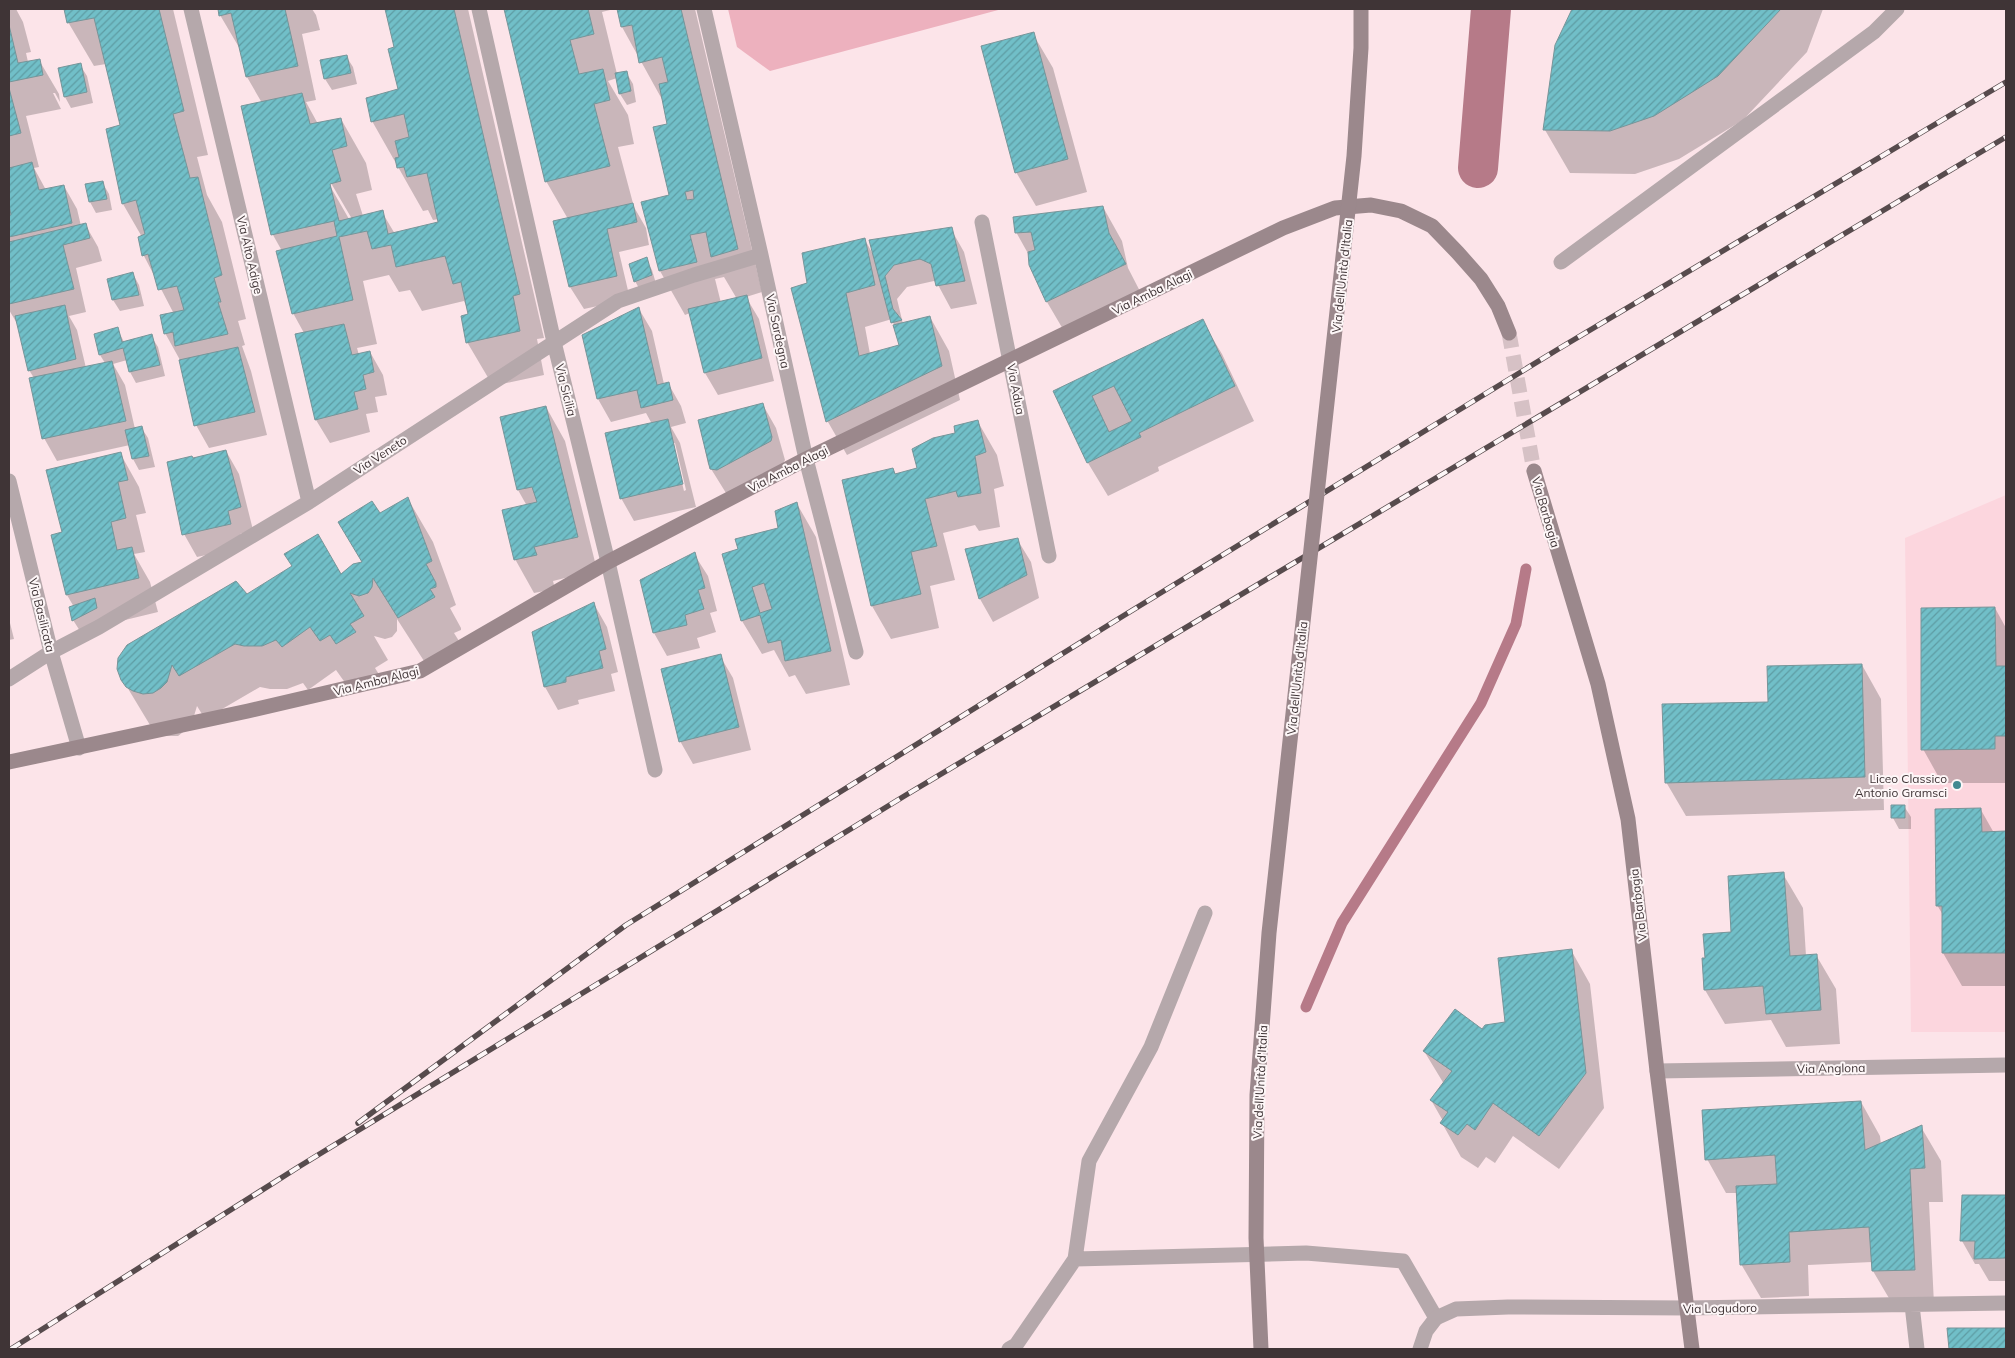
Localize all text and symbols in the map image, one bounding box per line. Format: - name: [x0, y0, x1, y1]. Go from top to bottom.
- street label: Via Alto Adige: [234, 214, 266, 296]
- street label: Via dell'Unità d'Italia: [1329, 218, 1355, 334]
- street label: Via Amba Alagi: [1109, 266, 1195, 318]
- street label: Via Sardegna: [763, 292, 793, 370]
- street label: Via Sicilia: [552, 362, 580, 418]
- street label: Via Adua: [1004, 362, 1028, 416]
- street label: Via Veneto: [351, 432, 409, 478]
- street label: Via Amba Alagi: [746, 442, 830, 496]
- street label: Via Barbagia: [1529, 475, 1563, 549]
- street label: Via Basilicata: [26, 576, 58, 654]
- street label: Via dell'Unità d'Italia: [1284, 620, 1310, 736]
- street label: Via Amba Alagi: [332, 663, 420, 699]
- place label: Liceo Classico Antonio Gramsci: [1855, 771, 1947, 800]
- marker: Liceo Classico Antonio Gramsci: [1951, 779, 1963, 791]
- street label: Via Barbagia: [1626, 868, 1650, 942]
- street label: Via dell'Unità d'Italia: [1250, 1025, 1270, 1139]
- street label: Via Anglona: [1797, 1060, 1865, 1076]
- street label: Via Logudoro: [1683, 1300, 1757, 1316]

